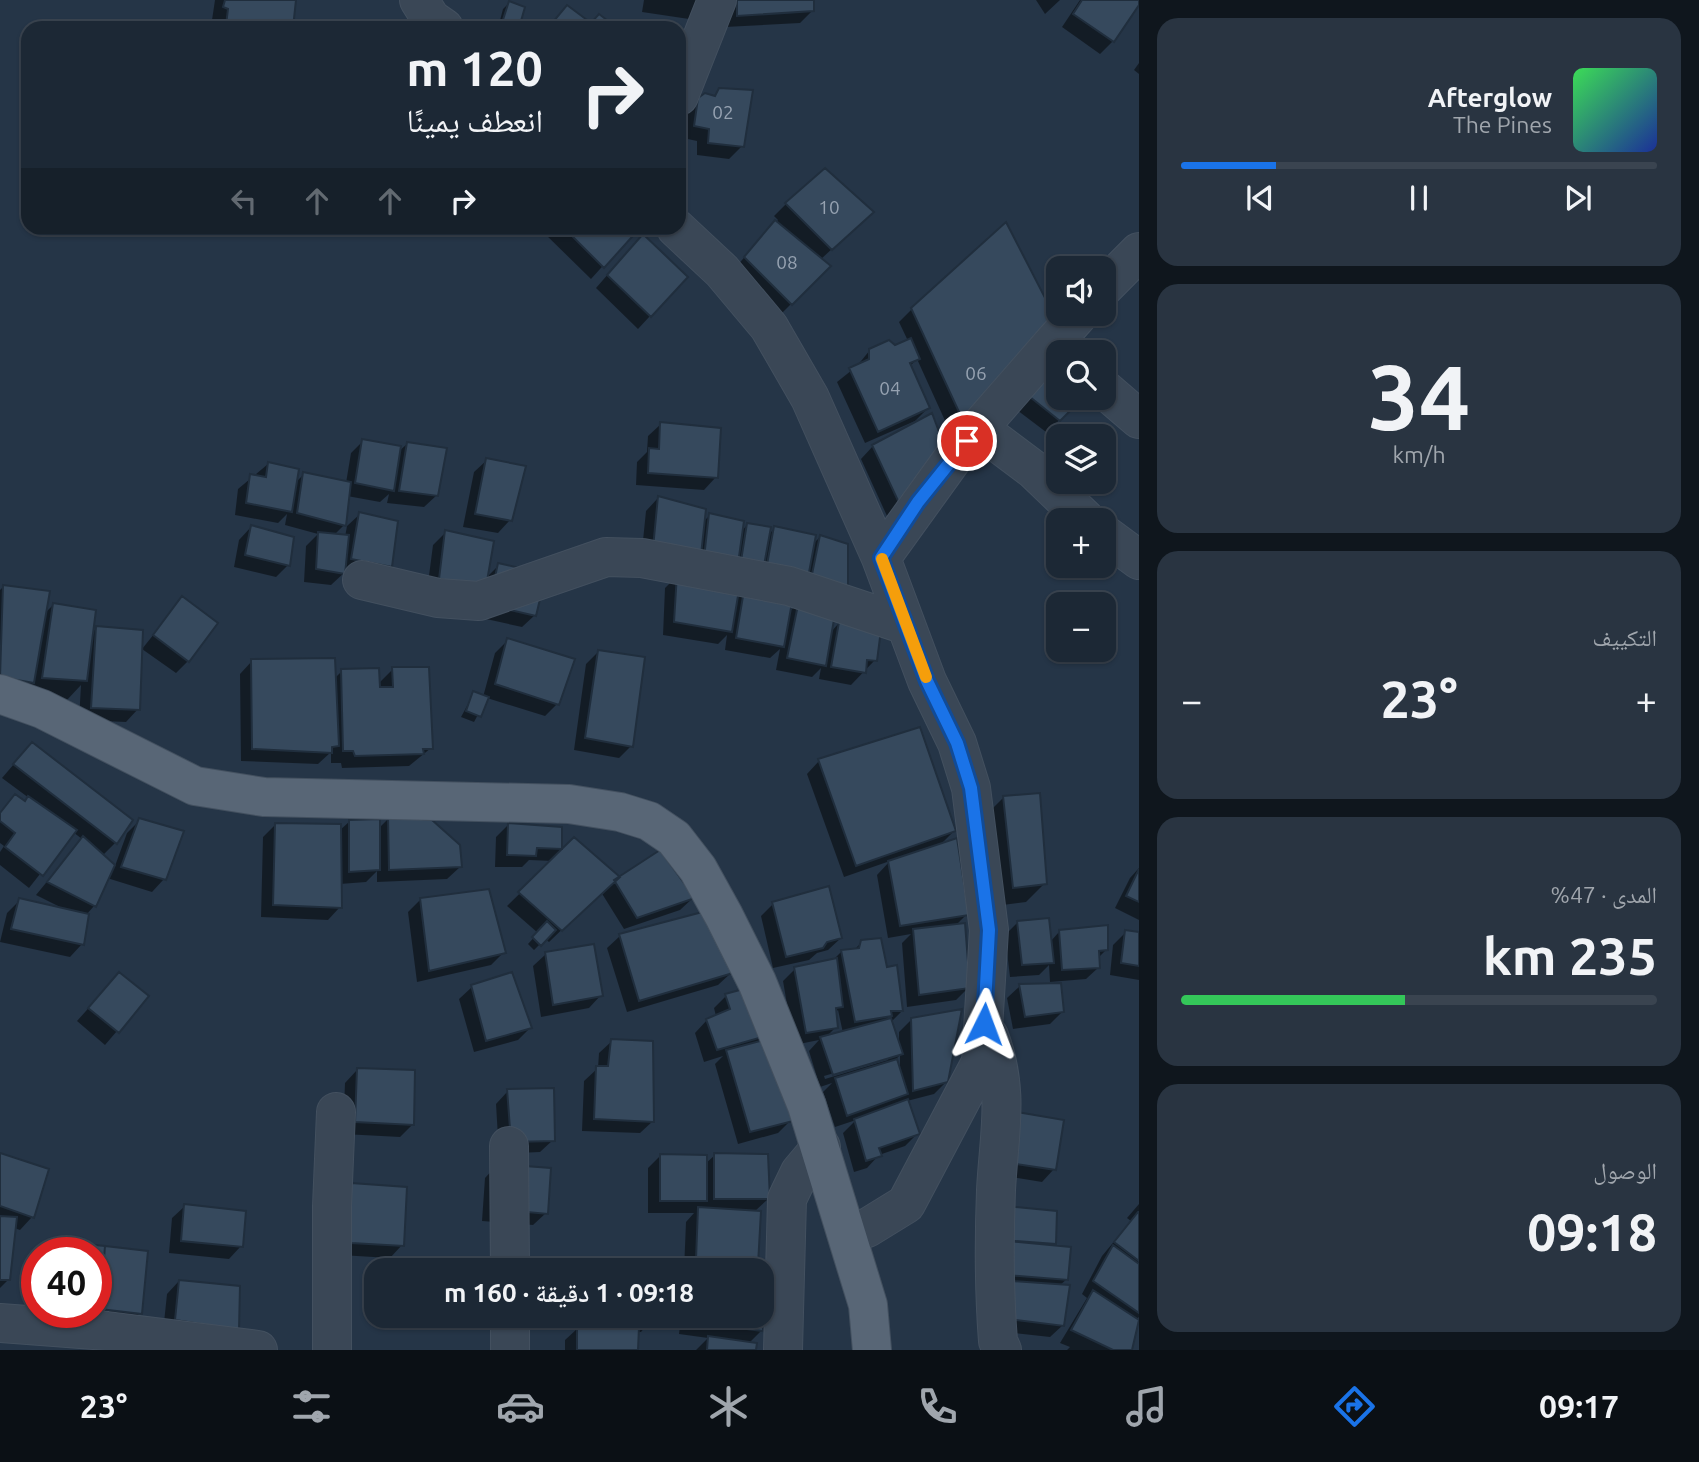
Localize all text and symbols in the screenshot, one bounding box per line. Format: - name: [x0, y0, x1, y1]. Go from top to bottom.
- text: 120 m: [406, 40, 543, 95]
- icon: right: [567, 49, 658, 140]
- text: Afterglow: [1428, 83, 1552, 112]
- house number: 02: [712, 101, 734, 123]
- text: انعطف يمينًا: [407, 102, 543, 138]
- text: The Pines: [1453, 112, 1552, 137]
- icon: previous: [1241, 179, 1279, 217]
- icon: pause: [1400, 179, 1438, 217]
- icon: next: [1559, 179, 1597, 217]
- icon: left: [225, 182, 263, 220]
- icon: ahead: [298, 182, 336, 220]
- icon: ahead: [371, 182, 409, 220]
- icon: right: [444, 182, 482, 220]
- house number: 10: [818, 196, 840, 218]
- house number: 08: [776, 251, 798, 273]
- map controls: [1046, 256, 1116, 662]
- button: sound: [1046, 256, 1116, 326]
- button: search: [1046, 340, 1116, 410]
- text: 34: [1368, 345, 1470, 447]
- house number: 06: [965, 362, 987, 384]
- house number: 04: [879, 377, 901, 399]
- pin: [937, 411, 997, 471]
- icon: arrive: [948, 422, 986, 460]
- button: layers: [1046, 424, 1116, 494]
- text: km/h: [1392, 442, 1446, 467]
- button: +: [1046, 508, 1116, 578]
- button: −: [1046, 592, 1116, 662]
- text: التكييف: [1592, 625, 1657, 650]
- text: 23°: [1380, 670, 1458, 728]
- text: −: [1181, 679, 1202, 721]
- text: +: [1636, 679, 1657, 721]
- text: المدى · 47%: [1551, 882, 1657, 907]
- text: 235 km: [1483, 927, 1657, 985]
- position arrow: [947, 987, 1021, 1061]
- text: الوصول: [1593, 1158, 1657, 1183]
- text: 09:18: [1527, 1203, 1657, 1261]
- speed limit sign: 40: [21, 1237, 112, 1328]
- text: 09:18 · 1 دقيقة · 160 m: [444, 1278, 694, 1307]
- icon: filters: [287, 1382, 336, 1431]
- icon: car: [496, 1382, 545, 1431]
- icon: climate: [704, 1382, 753, 1431]
- icon: phone: [913, 1382, 962, 1431]
- icon: music: [1122, 1382, 1171, 1431]
- icon: directions: [1330, 1382, 1379, 1431]
- text: 23°: [80, 1388, 127, 1424]
- text: 09:17: [1539, 1388, 1619, 1424]

